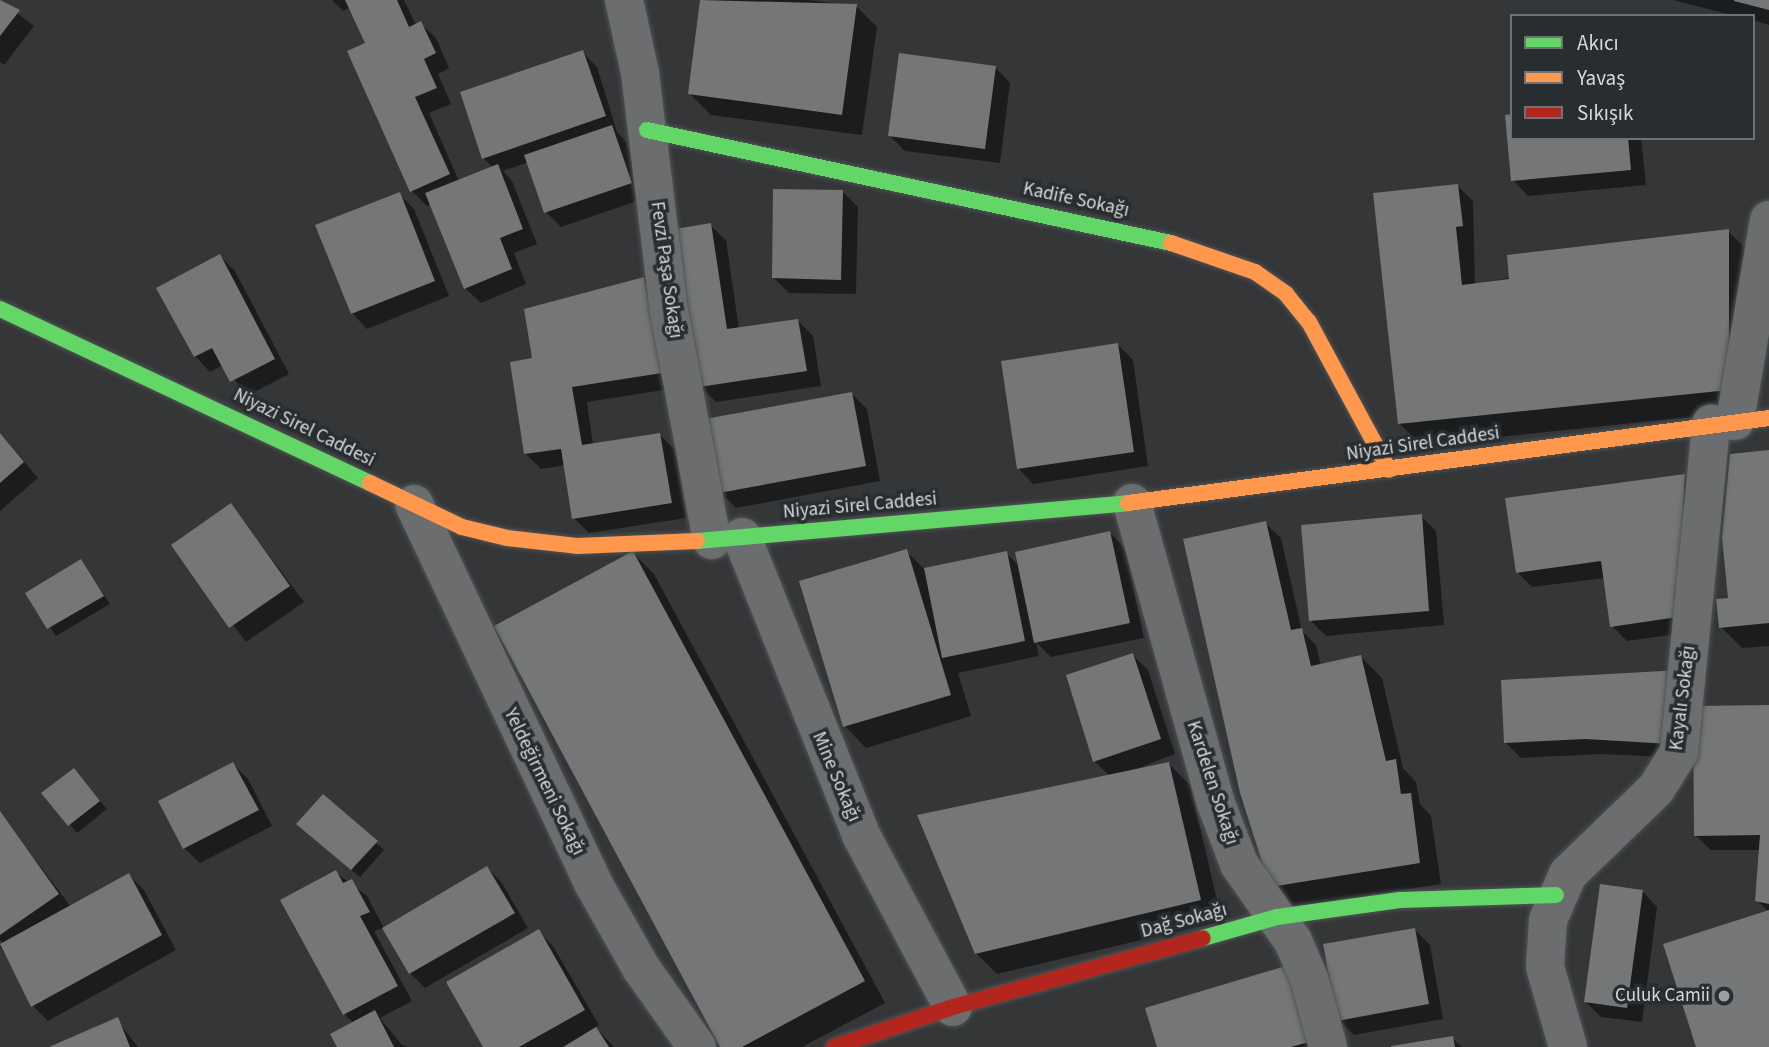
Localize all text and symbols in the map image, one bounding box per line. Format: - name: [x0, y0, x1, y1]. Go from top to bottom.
- legend: [1510, 14, 1755, 140]
- text: Akıcı: [1577, 28, 1619, 58]
- text: Yavaş: [1577, 63, 1625, 93]
- text: Sıkışık: [1577, 98, 1633, 128]
- street label: Kadife Sokağı: [1021, 178, 1131, 222]
- street label: Fevzi Paşa Sokağı: [645, 200, 687, 340]
- street label: Niyazi Sirel Caddesi: [230, 384, 378, 472]
- street label: Niyazi Sirel Caddesi: [1345, 422, 1501, 466]
- street label: Niyazi Sirel Caddesi: [782, 488, 938, 524]
- street label: Kayalı Sokağı: [1665, 644, 1701, 752]
- street label: Yeldeğirmeni Sokağı: [499, 705, 589, 859]
- street label: Kardelen Sokağı: [1181, 718, 1243, 848]
- street label: Mine Sokağı: [807, 729, 865, 825]
- street label: Dağ Sokağı: [1138, 899, 1230, 943]
- place label: Culuk Camii: [1615, 985, 1710, 1007]
- marker: Culuk Camii: [1716, 988, 1732, 1004]

